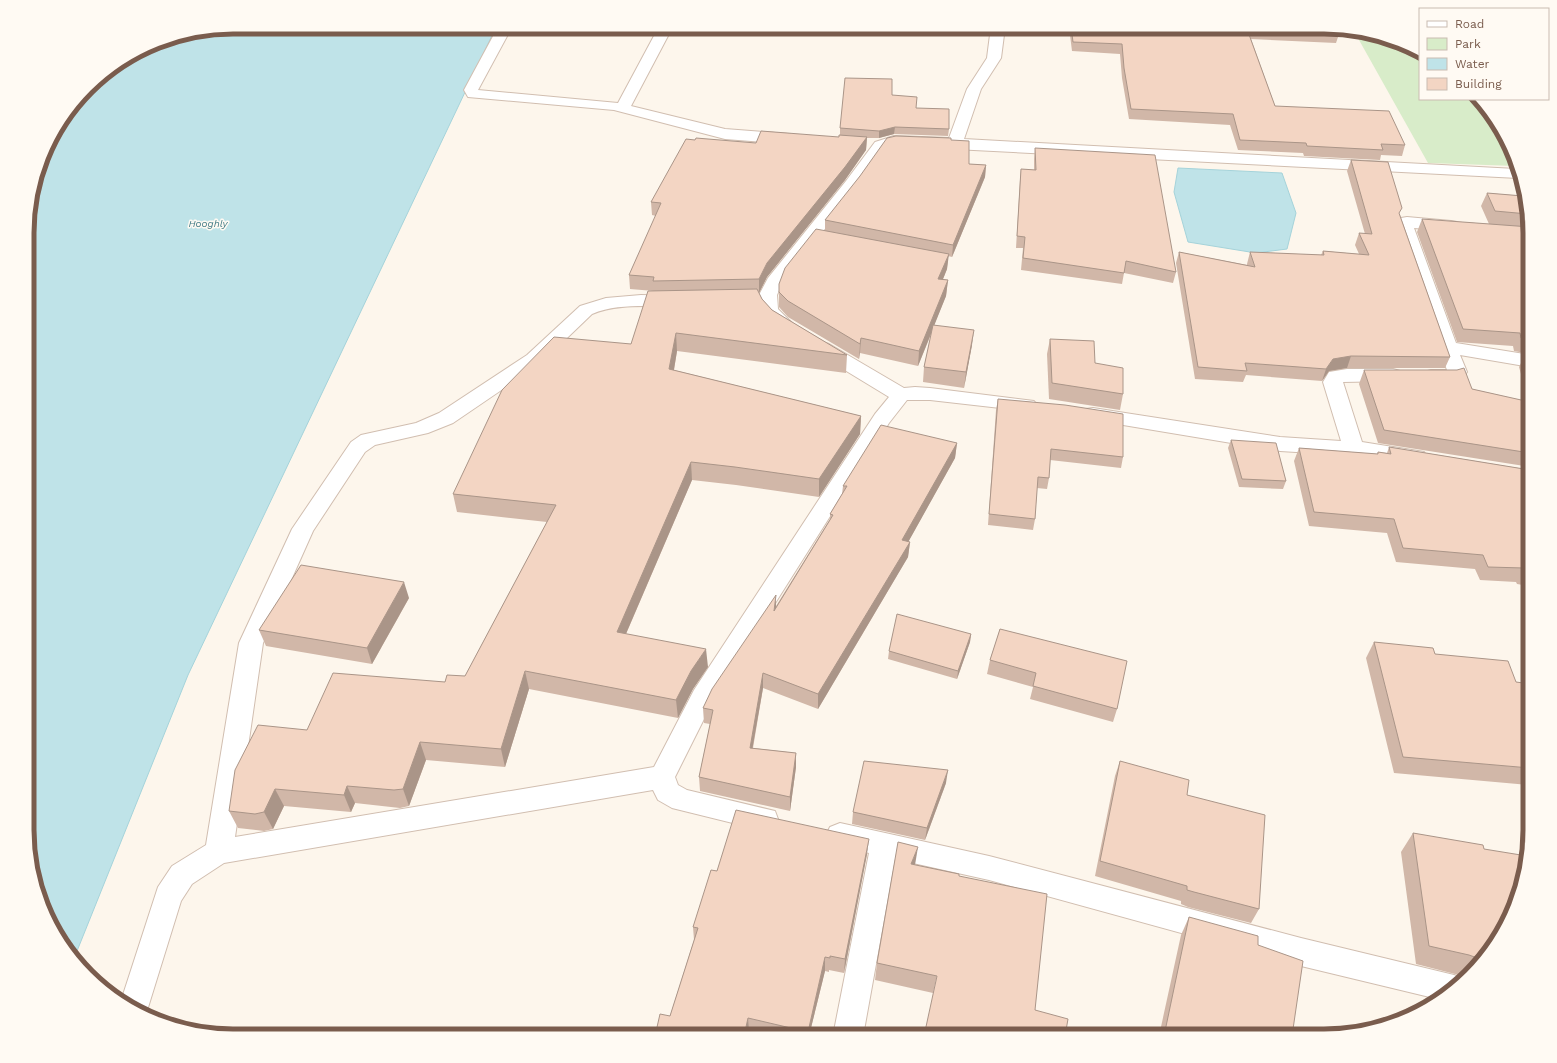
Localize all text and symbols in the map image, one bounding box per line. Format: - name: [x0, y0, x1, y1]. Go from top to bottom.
- legend: [1419, 8, 1549, 100]
- text: Road: [1455, 17, 1484, 31]
- text: Park: [1455, 37, 1481, 51]
- text: Water: [1455, 57, 1490, 71]
- text: Building: [1455, 77, 1502, 91]
- water label: Hooghly: [189, 218, 228, 229]

